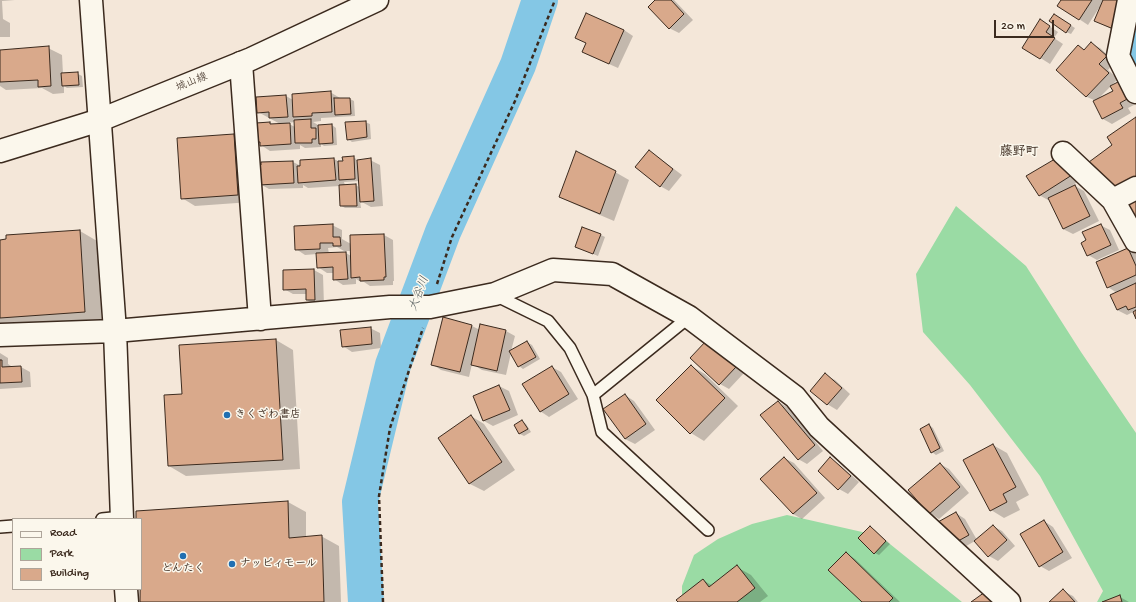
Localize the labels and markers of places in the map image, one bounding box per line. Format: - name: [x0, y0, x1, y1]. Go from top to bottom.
- place label: きくざわ書店: [235, 408, 301, 422]
- marker: きくざわ書店: [222, 410, 232, 420]
- marker: どんたく: [178, 551, 188, 561]
- place label: ナッピィモール: [240, 557, 317, 571]
- marker: ナッピィモール: [227, 559, 237, 569]
- place label: どんたく: [161, 562, 205, 576]

